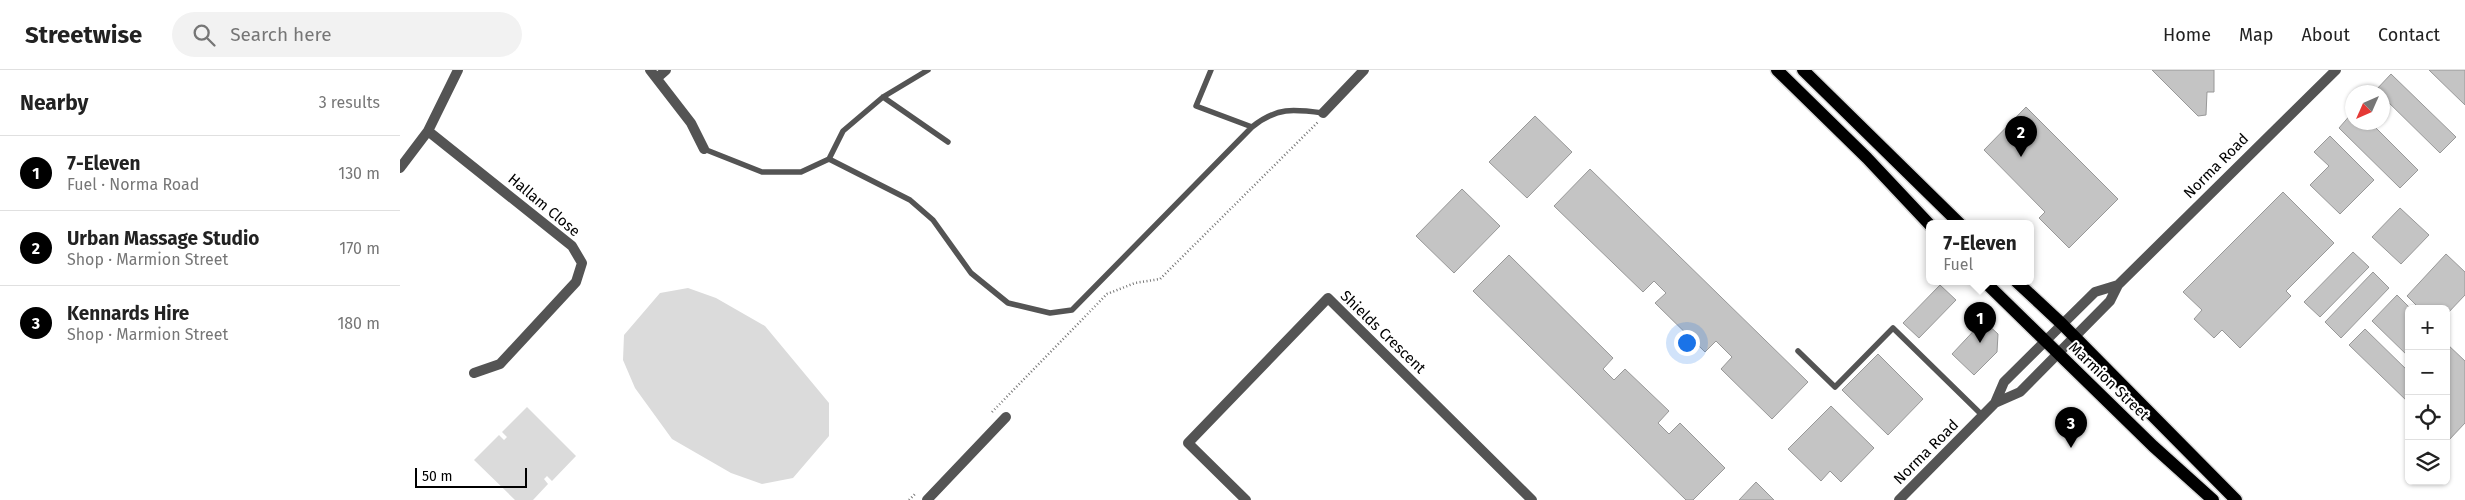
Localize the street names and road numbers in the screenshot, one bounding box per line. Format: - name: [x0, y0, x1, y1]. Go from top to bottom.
- street label: Norma Road: [2180, 130, 2252, 202]
- street label: Hallam Close: [504, 170, 584, 240]
- street label: Shields Crescent: [1337, 287, 1430, 378]
- street label: Marmion Street: [2065, 338, 2153, 424]
- street label: Norma Road: [1890, 416, 1962, 488]

